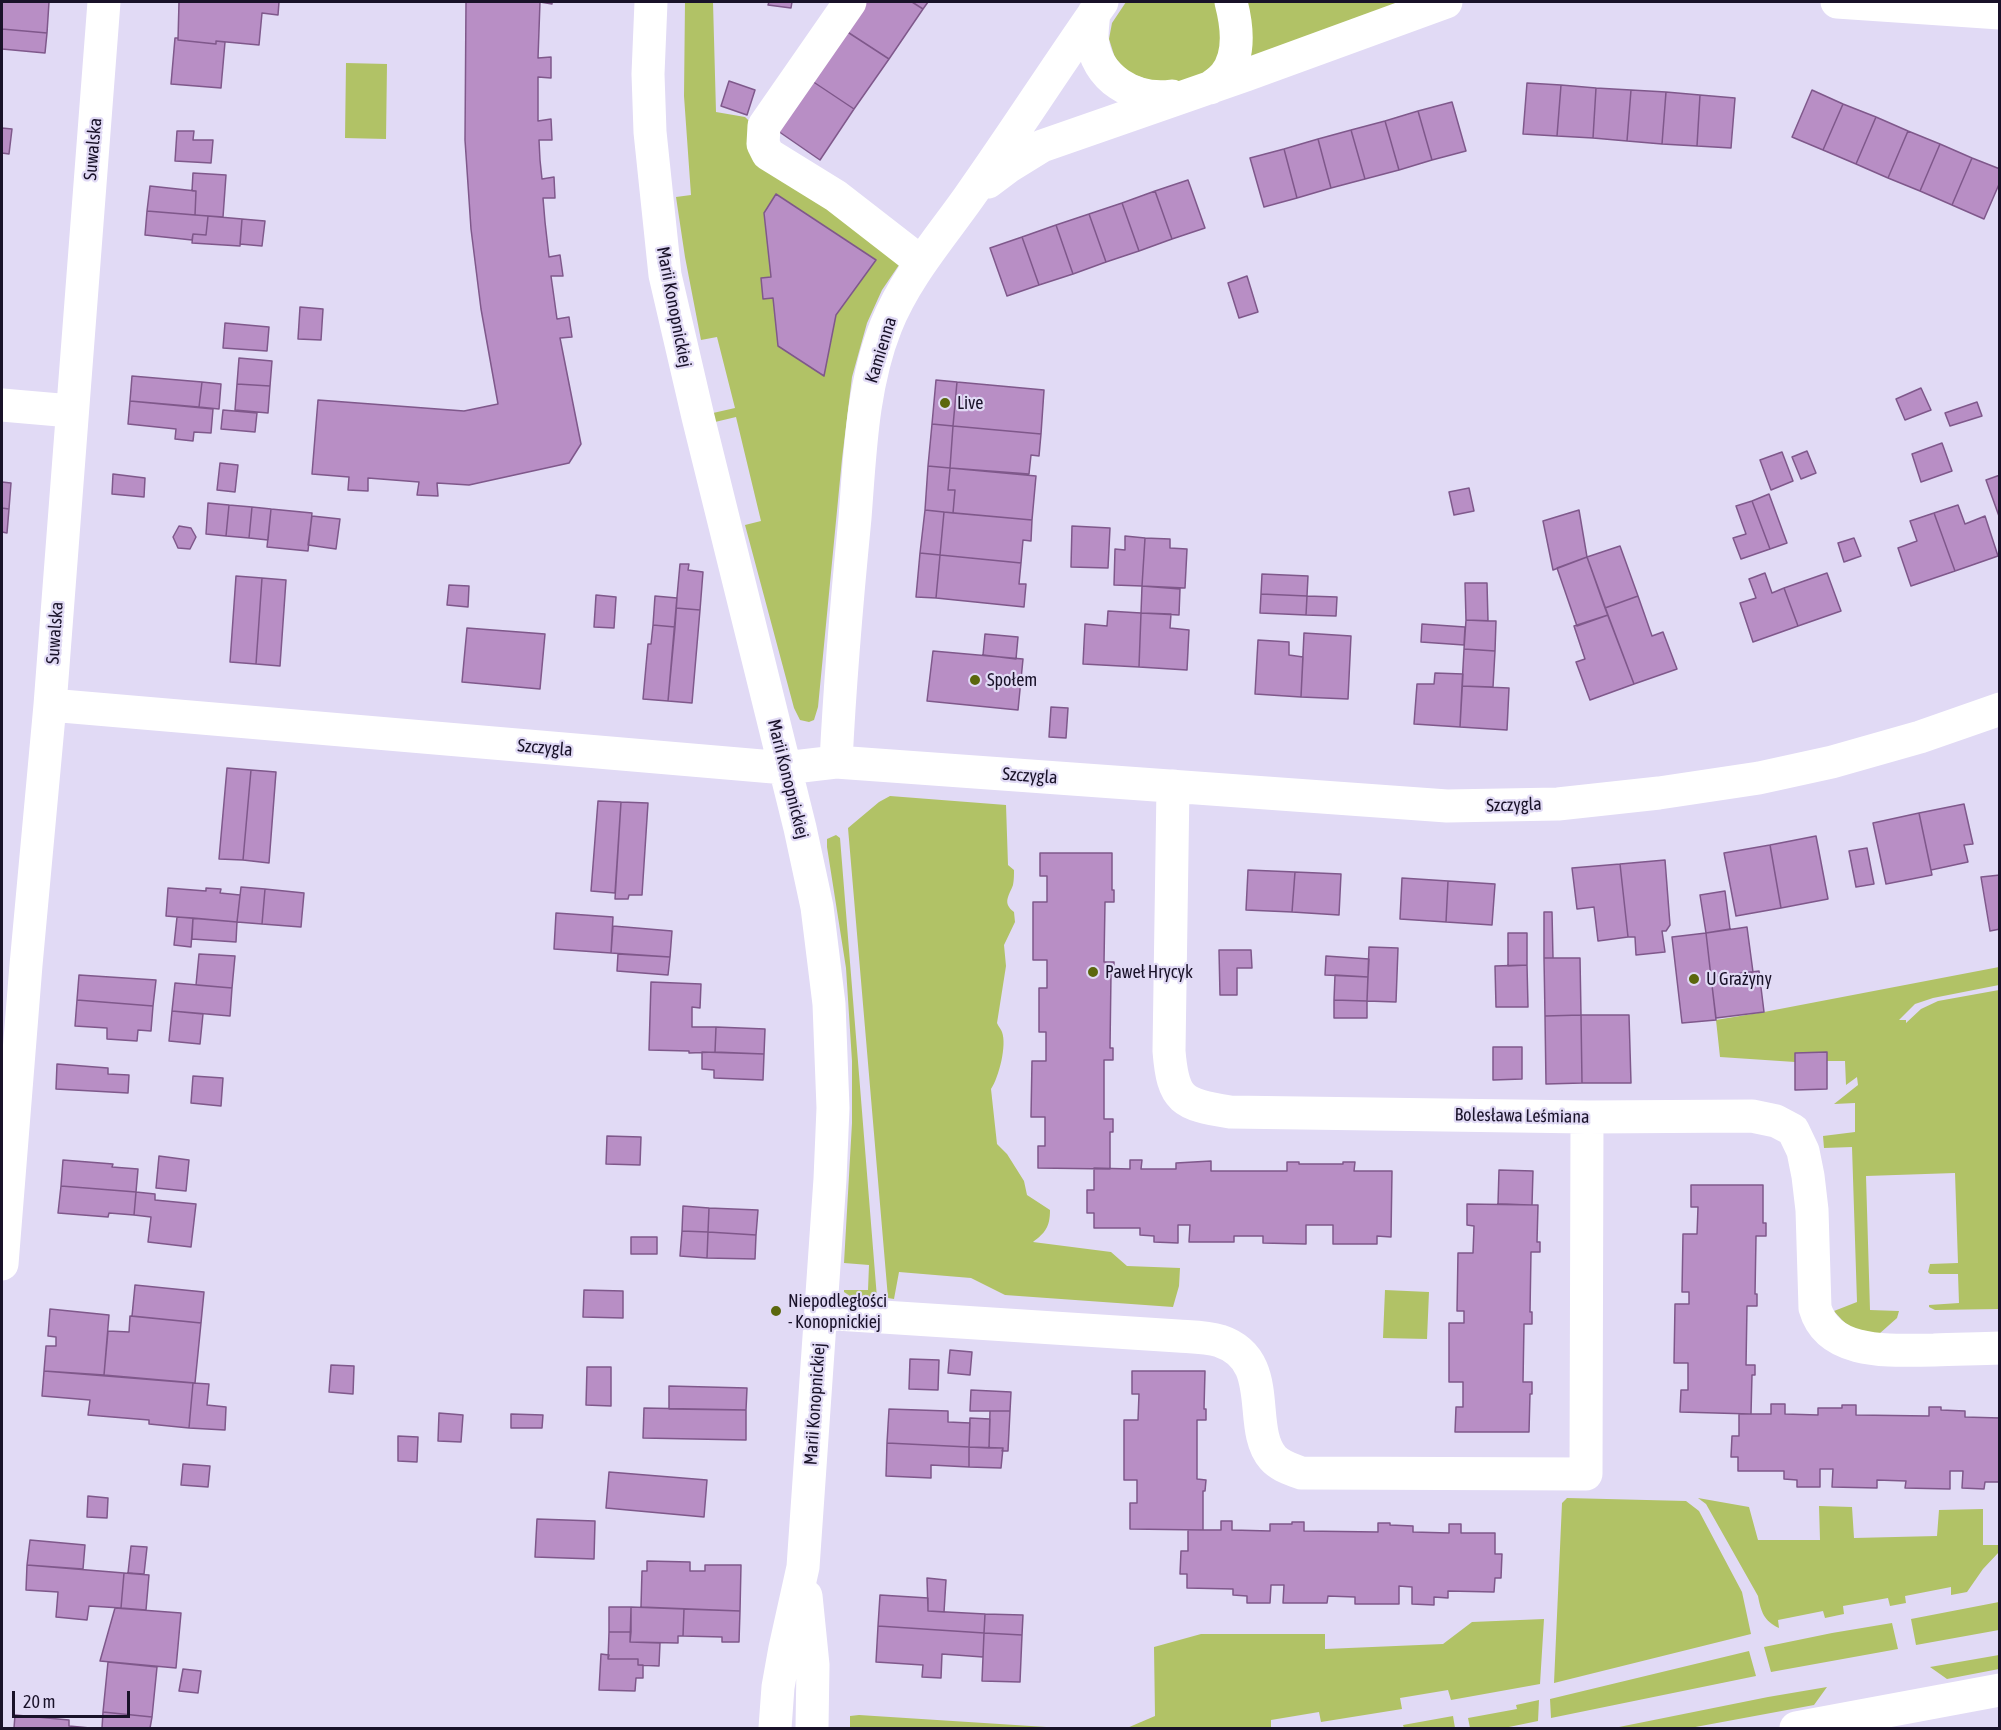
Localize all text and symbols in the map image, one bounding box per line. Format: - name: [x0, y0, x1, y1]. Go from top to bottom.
- street label: Suwalska: [80, 117, 106, 181]
- street label: Marii Konopnickiej: [652, 245, 696, 369]
- street label: Kamienna: [861, 314, 901, 386]
- place label: Live: [957, 392, 984, 414]
- marker: Live: [938, 396, 952, 410]
- street label: Suwalska: [42, 601, 68, 665]
- place label: Społem: [987, 669, 1037, 691]
- marker: Społem: [968, 673, 982, 687]
- street label: Marii Konopnickiej: [763, 717, 813, 841]
- street label: Szczygla: [517, 735, 573, 761]
- street label: Szczygla: [1002, 763, 1058, 789]
- street label: Szczygla: [1486, 793, 1542, 817]
- place label: Paweł Hrycyk: [1105, 961, 1193, 983]
- marker: Paweł Hrycyk: [1086, 965, 1100, 979]
- place label: U Grażyny: [1706, 968, 1772, 990]
- marker: U Grażyny: [1687, 972, 1701, 986]
- street label: Bolesława Leśmiana: [1454, 1104, 1590, 1128]
- place label: Niepodległości - Konopnickiej: [788, 1290, 887, 1332]
- marker: Niepodległości - Konopnickiej: [769, 1304, 783, 1318]
- street label: Marii Konopnickiej: [800, 1342, 830, 1466]
- scale bar: [15, 1679, 134, 1717]
- text: 20 m: [23, 1691, 55, 1712]

